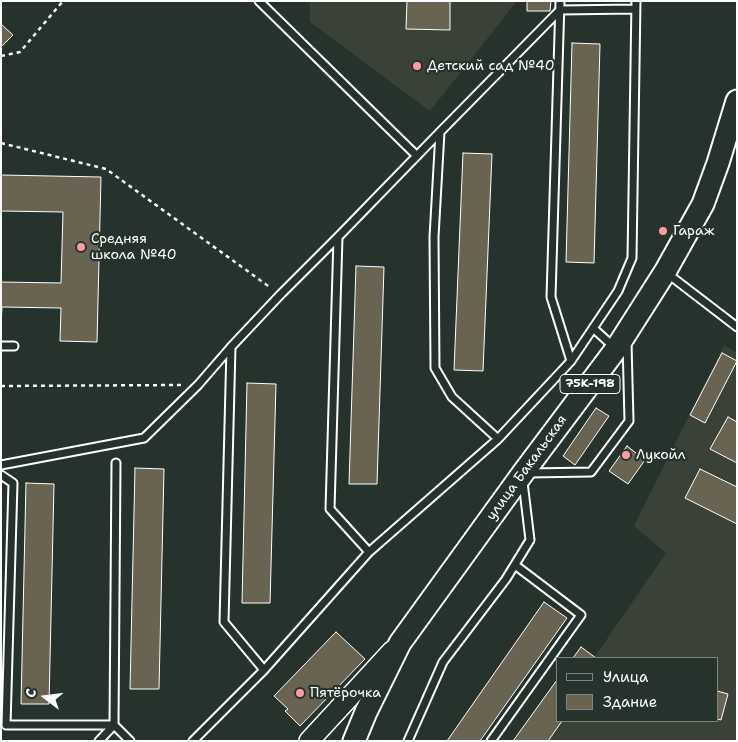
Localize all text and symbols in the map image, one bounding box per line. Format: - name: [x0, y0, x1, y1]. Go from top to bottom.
- place label: Детский сад №40: [427, 58, 554, 74]
- marker: Детский сад №40: [411, 60, 423, 72]
- place label: Гараж: [673, 223, 714, 239]
- marker: Гараж: [657, 225, 669, 237]
- place label: Средняя школа №40: [91, 231, 176, 264]
- marker: Средняя школа №40: [75, 241, 87, 253]
- road number: 75К-198: [560, 374, 620, 394]
- street label: улица Бакальская: [483, 412, 571, 524]
- place label: Лукойл: [636, 447, 686, 463]
- marker: Лукойл: [620, 449, 632, 461]
- legend: [556, 657, 718, 722]
- text: Улица: [603, 667, 648, 687]
- north arrow: [20, 672, 70, 722]
- place label: Пятёрочка: [310, 685, 381, 701]
- text: С: [21, 687, 40, 700]
- marker: Пятёрочка: [294, 687, 306, 699]
- text: Здание: [603, 692, 657, 712]

